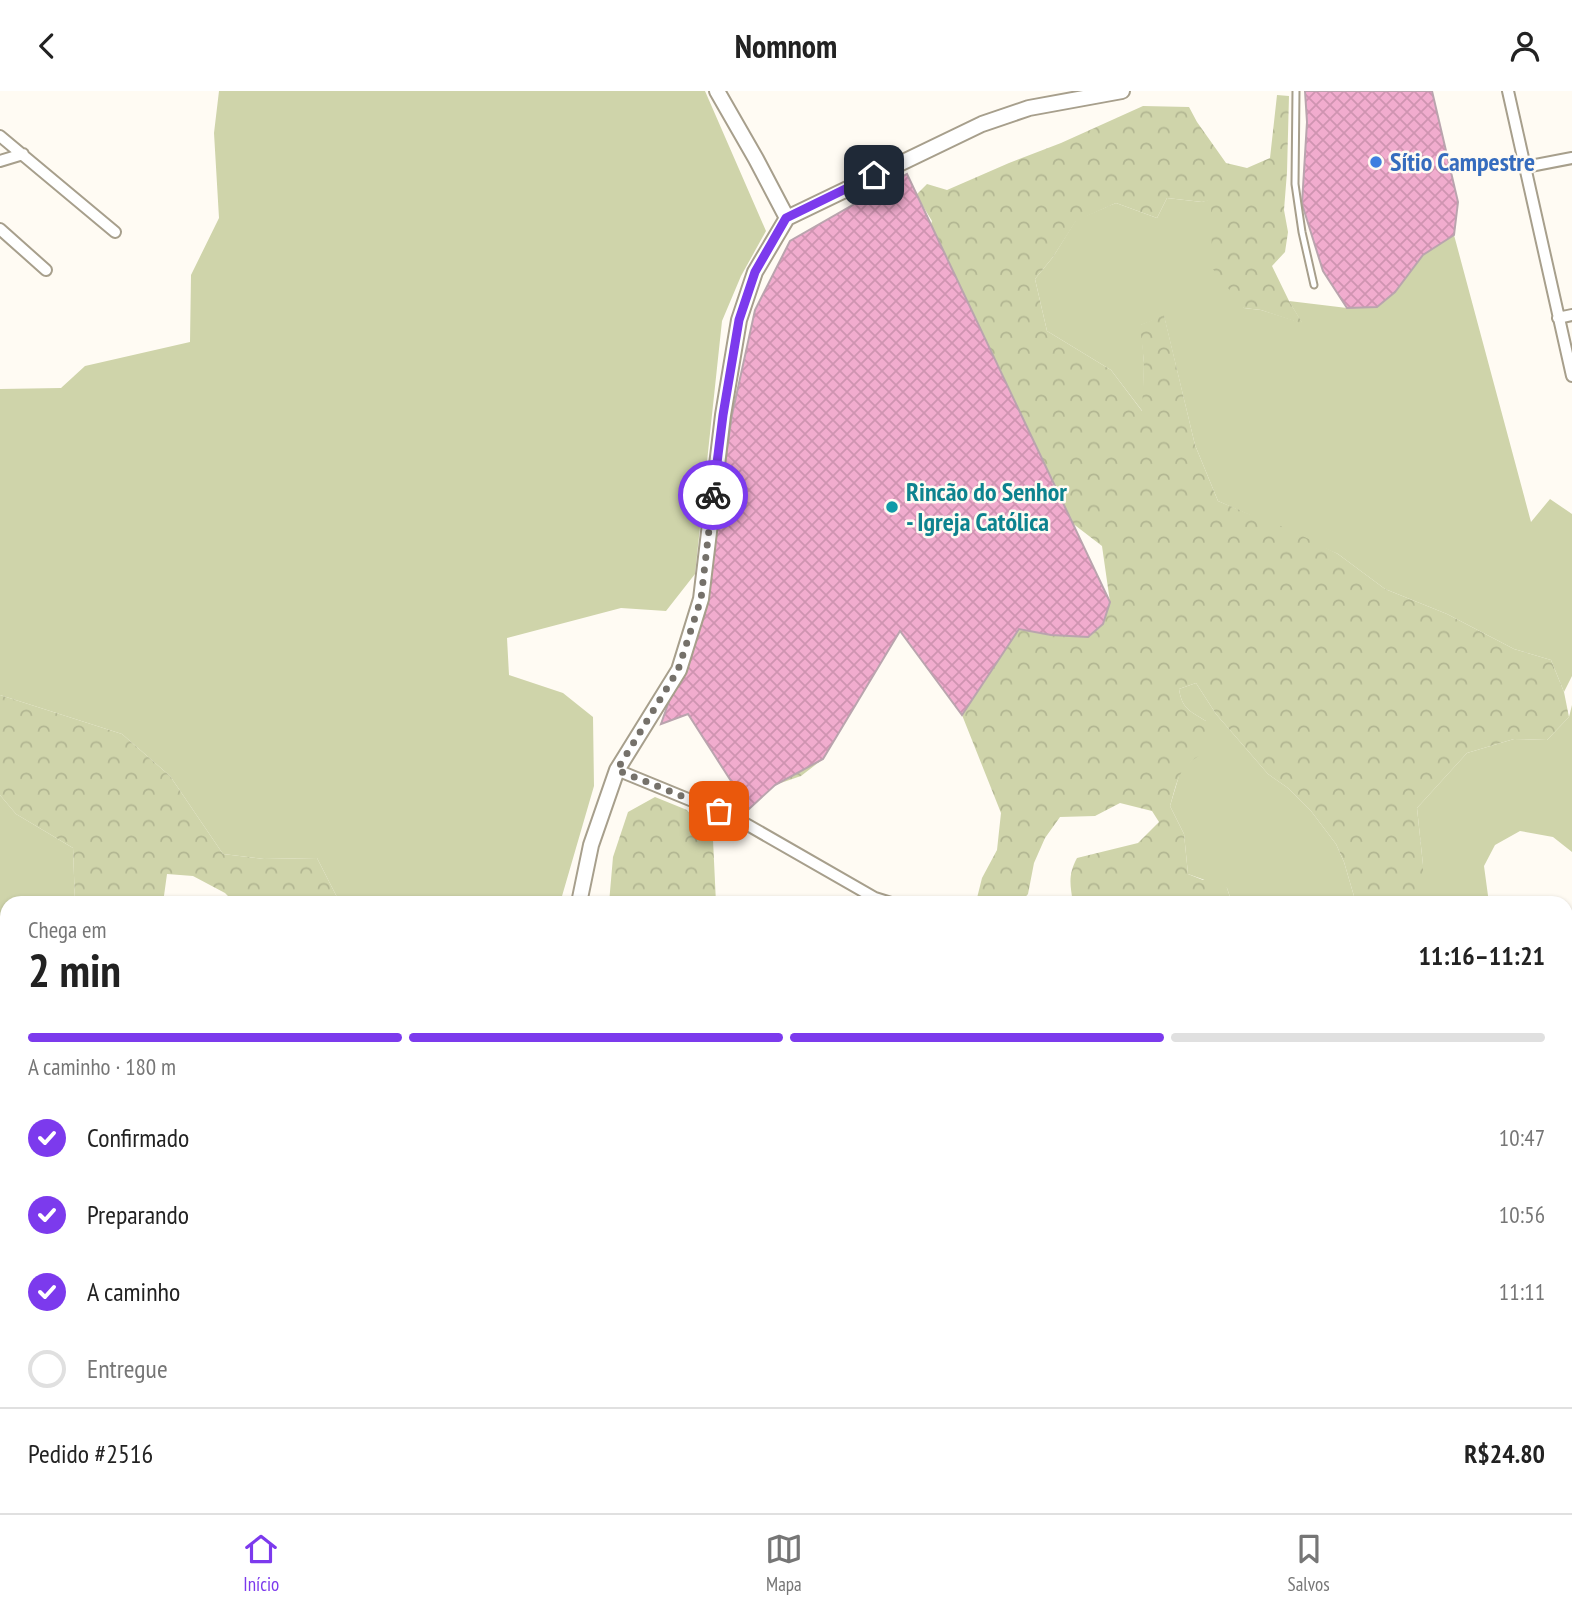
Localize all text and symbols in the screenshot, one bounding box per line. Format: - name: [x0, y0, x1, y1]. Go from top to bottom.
- text: Nomnom: [735, 25, 837, 67]
- icon: back: [28, 27, 66, 65]
- icon: person: [1506, 27, 1544, 65]
- pin: [844, 145, 904, 205]
- place label: Sítio Campestre: [1390, 145, 1535, 178]
- marker: Sítio Campestre: [1368, 154, 1384, 170]
- icon: home: [855, 156, 893, 194]
- courier: [678, 460, 748, 530]
- place label: Rincão do Senhor - Igreja Católica: [906, 475, 1067, 538]
- icon: bike: [694, 476, 732, 514]
- marker: Rincão do Senhor - Igreja Católica: [884, 499, 900, 515]
- pin: [689, 781, 749, 841]
- icon: bag: [700, 792, 738, 830]
- text: Chega em: [28, 915, 106, 944]
- text: 11:16–11:21: [1418, 939, 1545, 972]
- text: 2 min: [28, 940, 121, 1000]
- text: A caminho · 180 m: [28, 1052, 176, 1081]
- icon: check: [28, 1119, 66, 1157]
- text: Confirmado: [87, 1121, 189, 1154]
- text: 10:47: [1499, 1123, 1545, 1152]
- icon: check: [28, 1196, 66, 1234]
- text: Preparando: [87, 1198, 189, 1231]
- text: 10:56: [1499, 1200, 1545, 1229]
- icon: check: [28, 1273, 66, 1311]
- text: A caminho: [87, 1275, 180, 1308]
- text: 11:11: [1499, 1277, 1545, 1306]
- text: Entregue: [87, 1352, 168, 1385]
- text: Pedido #2516: [28, 1437, 153, 1470]
- text: R$24.80: [1464, 1437, 1545, 1470]
- tab: Início: [242, 1530, 280, 1596]
- tab: Mapa: [765, 1530, 803, 1596]
- tab: Salvos: [1288, 1530, 1330, 1596]

